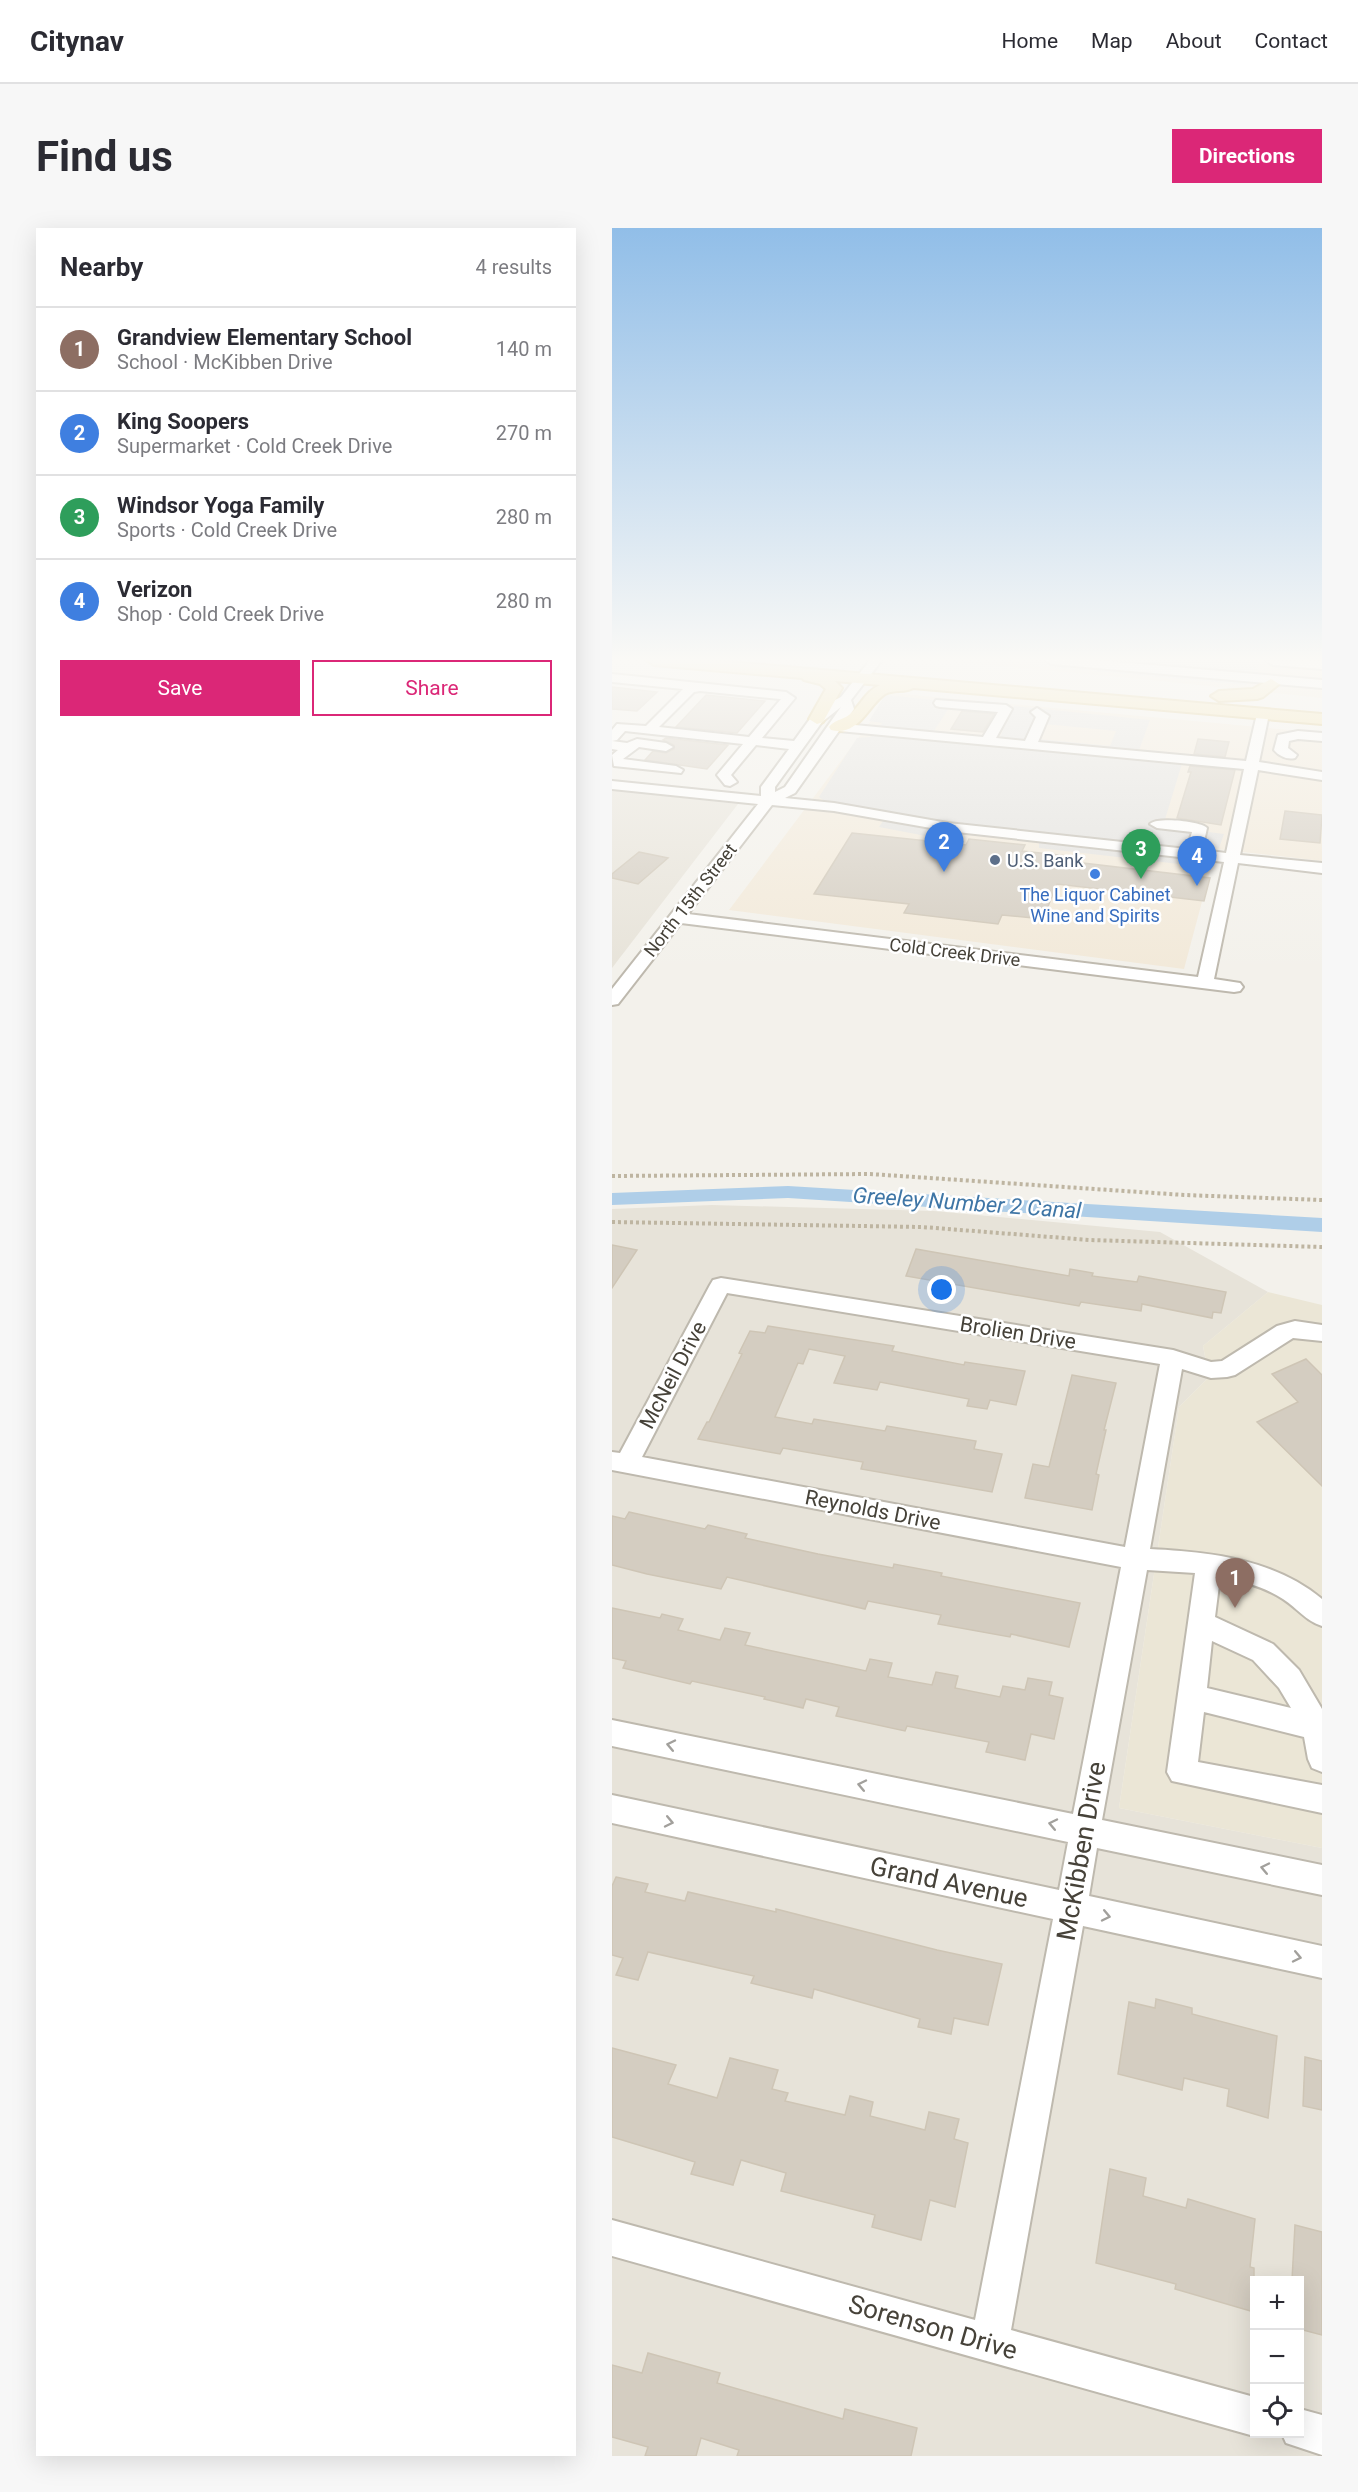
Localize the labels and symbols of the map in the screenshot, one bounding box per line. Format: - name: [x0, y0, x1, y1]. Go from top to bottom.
- pin: 2: [924, 822, 964, 872]
- pin: 3: [1122, 830, 1160, 879]
- pin: 4: [1178, 836, 1216, 886]
- street label: North 15th Street: [639, 839, 741, 961]
- place label: U.S. Bank: [1007, 850, 1084, 871]
- marker: U.S. Bank: [988, 853, 1002, 867]
- marker: The Liquor Cabinet Wine and Spirits: [1088, 867, 1102, 881]
- place label: The Liquor Cabinet Wine and Spirits: [1019, 884, 1171, 926]
- street label: Cold Creek Drive: [888, 934, 1022, 970]
- water label: Greeley Number 2 Canal: [852, 1183, 1083, 1224]
- your location: [927, 1275, 956, 1304]
- street label: Brolien Drive: [958, 1312, 1078, 1354]
- street label: McNeil Drive: [635, 1317, 711, 1433]
- street label: Reynolds Drive: [803, 1485, 943, 1535]
- pin: 1: [1216, 1558, 1254, 1608]
- one-way arrow: [667, 1739, 677, 1752]
- street label: McKibben Drive: [1050, 1759, 1112, 1943]
- one-way arrow: [858, 1779, 868, 1792]
- one-way arrow: [664, 1814, 674, 1827]
- one-way arrow: [1048, 1818, 1058, 1831]
- street label: Grand Avenue: [867, 1851, 1031, 1913]
- one-way arrow: [1260, 1862, 1270, 1875]
- one-way arrow: [1101, 1909, 1111, 1922]
- one-way arrow: [1291, 1950, 1301, 1963]
- street label: Sorenson Drive: [845, 2289, 1021, 2365]

